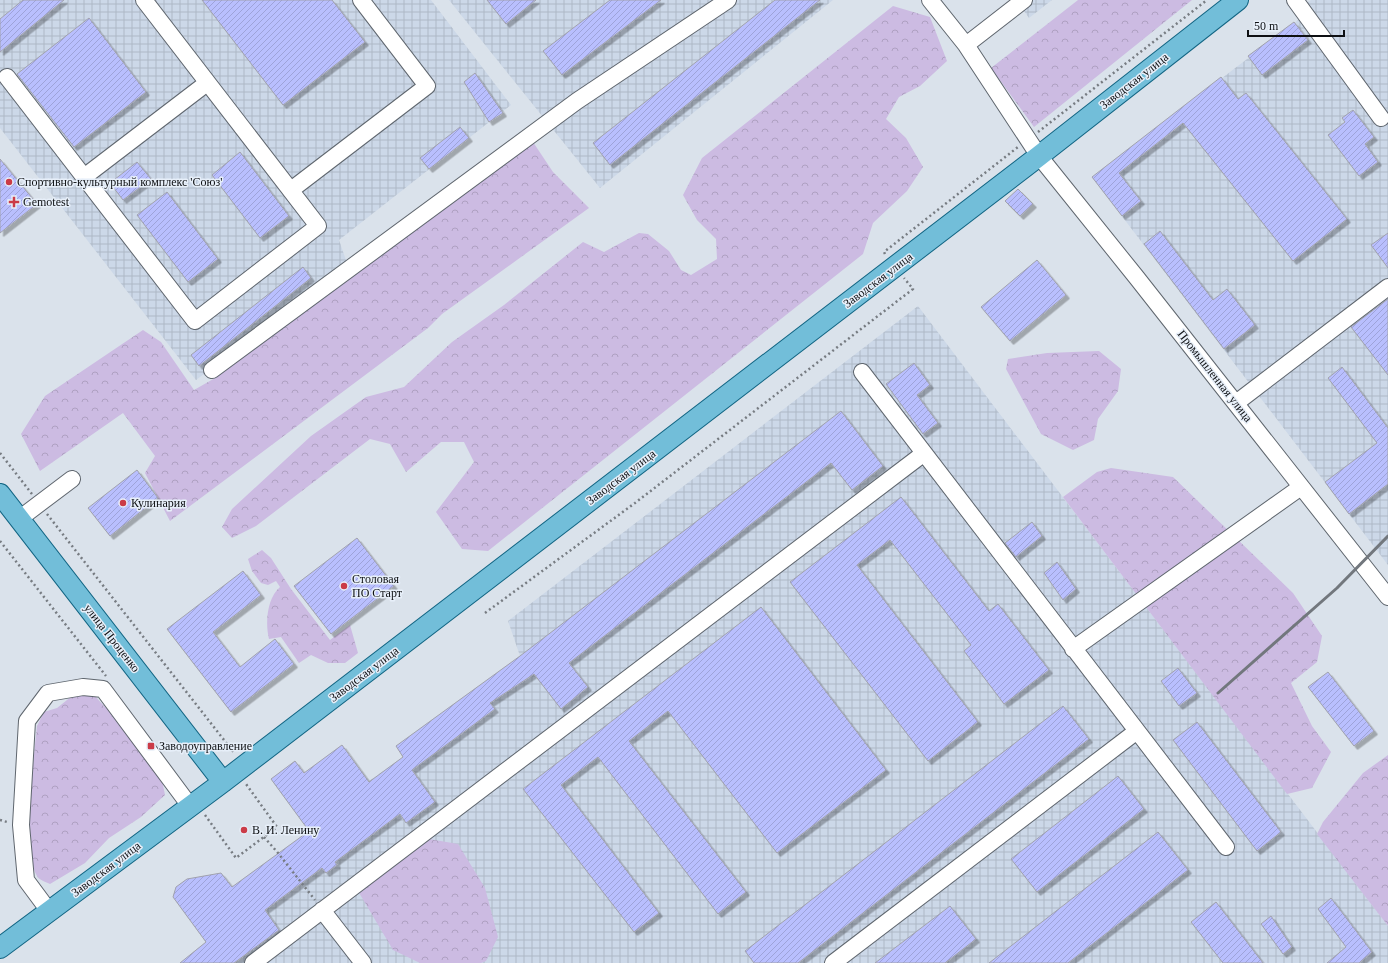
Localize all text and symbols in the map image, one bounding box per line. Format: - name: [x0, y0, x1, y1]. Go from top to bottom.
- scale bar: [1248, 12, 1344, 38]
- text: 50 m: [1254, 19, 1279, 33]
- street label: Заводская улица: [1097, 49, 1172, 112]
- place label: Спортивно-культурный комплекс 'Союз': [17, 175, 222, 189]
- marker: Спортивно-культурный комплекс 'Союз': [4, 177, 14, 187]
- place label: Gemotest: [23, 195, 70, 209]
- marker: Gemotest: [8, 196, 20, 208]
- street label: Заводская улица: [841, 249, 916, 311]
- street label: Промышленная улица: [1175, 327, 1256, 425]
- street label: Заводская улица: [584, 446, 659, 508]
- place label: Кулинария: [131, 496, 186, 510]
- marker: Кулинария: [118, 498, 128, 508]
- place label: Столовая ПО Старт: [352, 572, 403, 600]
- marker: Столовая ПО Старт: [339, 581, 349, 591]
- street label: улица Проценко: [81, 601, 143, 675]
- street label: Заводская улица: [327, 643, 402, 705]
- place label: Заводоуправление: [159, 739, 252, 753]
- marker: Заводоуправление: [146, 741, 156, 751]
- place label: В. И. Ленину: [252, 823, 319, 837]
- marker: В. И. Ленину: [239, 825, 249, 835]
- street label: Заводская улица: [69, 838, 144, 900]

